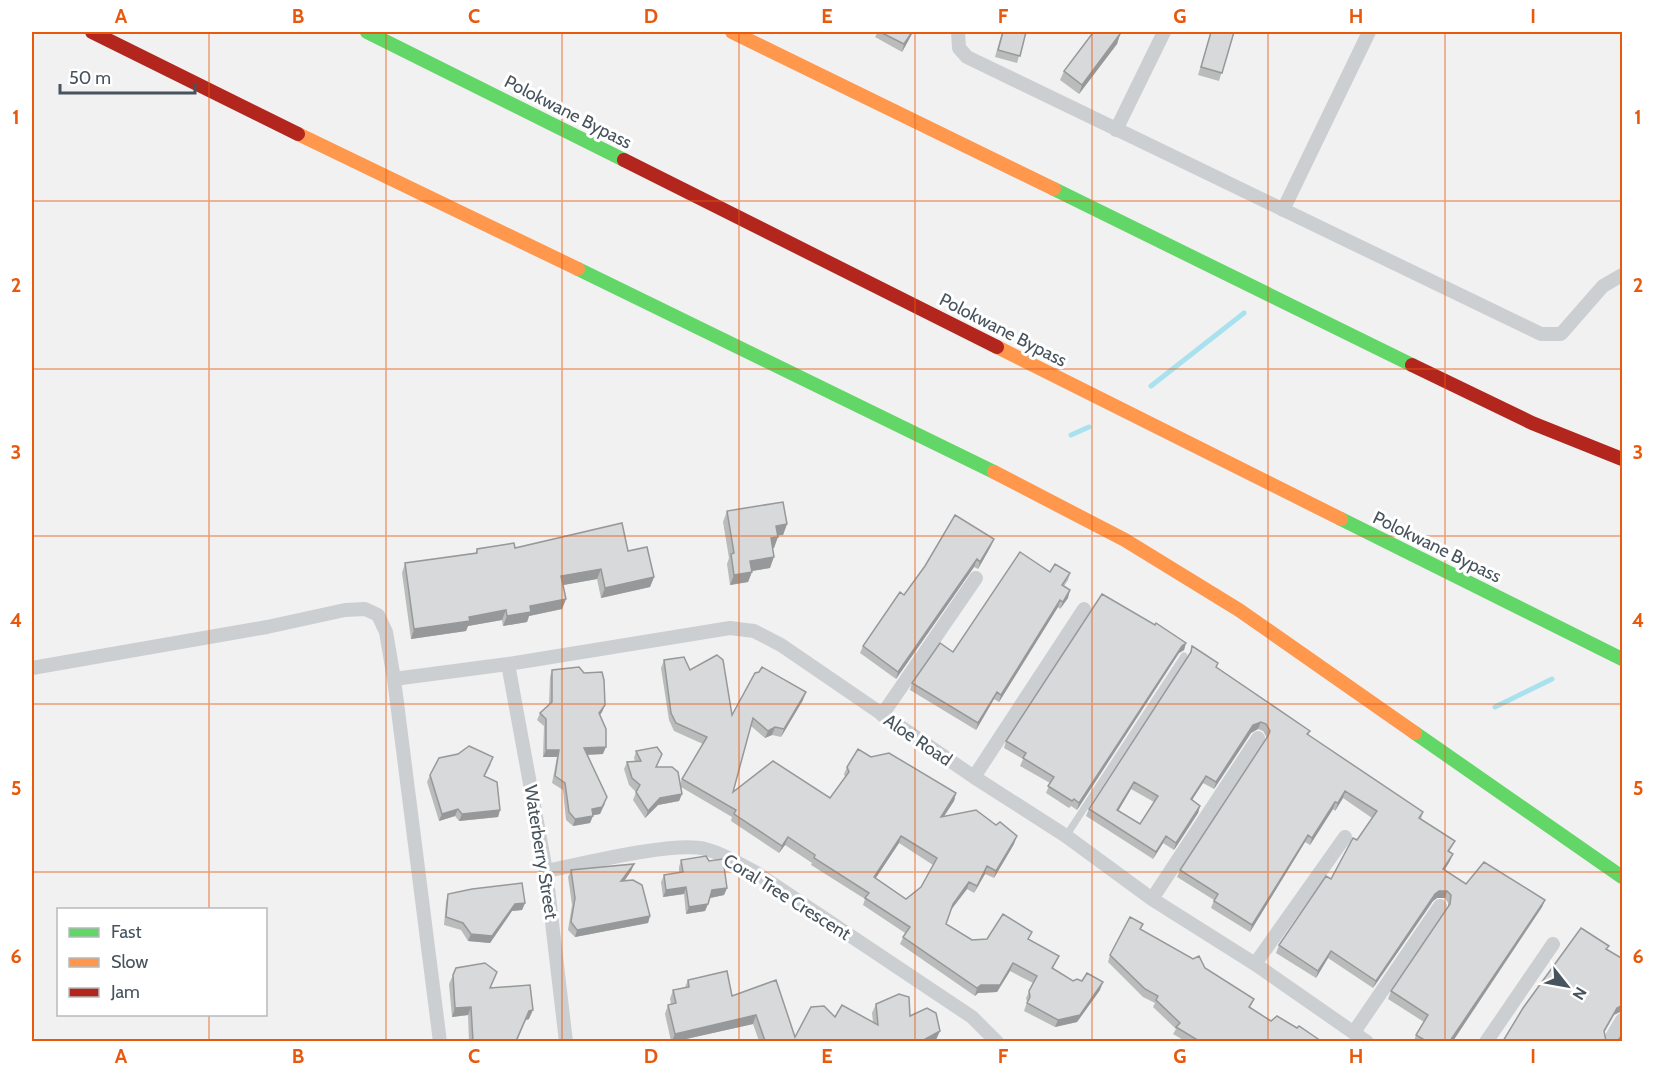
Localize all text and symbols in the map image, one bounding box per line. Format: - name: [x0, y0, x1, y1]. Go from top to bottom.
- text: A: [115, 4, 128, 28]
- text: B: [292, 4, 304, 28]
- text: C: [468, 4, 480, 28]
- text: D: [644, 4, 658, 28]
- text: E: [821, 4, 833, 28]
- text: F: [998, 4, 1009, 28]
- text: G: [1173, 4, 1187, 28]
- text: H: [1349, 4, 1363, 28]
- text: I: [1530, 4, 1536, 28]
- scale bar: [60, 57, 195, 95]
- text: 50 m: [69, 67, 111, 89]
- street label: Polokwane Bypass: [501, 70, 635, 154]
- text: 1: [12, 105, 20, 129]
- text: 1: [1634, 105, 1642, 129]
- text: 2: [11, 273, 21, 297]
- text: 2: [1633, 273, 1643, 297]
- street label: Polokwane Bypass: [936, 288, 1070, 372]
- text: 3: [11, 440, 21, 464]
- text: 3: [1633, 440, 1643, 464]
- street label: Polokwane Bypass: [1369, 506, 1505, 588]
- text: 4: [10, 608, 22, 632]
- text: 4: [1632, 608, 1644, 632]
- street label: Aloe Road: [880, 709, 956, 771]
- text: 5: [11, 776, 21, 800]
- text: 5: [1633, 776, 1643, 800]
- street label: Waterberry Street: [520, 783, 562, 921]
- street label: Coral Tree Crescent: [719, 849, 855, 945]
- legend: [57, 908, 267, 1016]
- text: Fast: [111, 921, 142, 943]
- text: 6: [10, 944, 22, 968]
- text: 6: [1632, 944, 1644, 968]
- text: Slow: [111, 951, 148, 973]
- north arrow: [1537, 956, 1597, 1016]
- text: Jam: [110, 981, 140, 1003]
- text: N: [1568, 984, 1590, 1003]
- text: A: [115, 1044, 128, 1068]
- text: B: [292, 1044, 304, 1068]
- text: C: [468, 1044, 480, 1068]
- text: D: [644, 1044, 658, 1068]
- text: E: [821, 1044, 833, 1068]
- text: F: [998, 1044, 1009, 1068]
- text: G: [1173, 1044, 1187, 1068]
- text: H: [1349, 1044, 1363, 1068]
- text: I: [1530, 1044, 1536, 1068]

